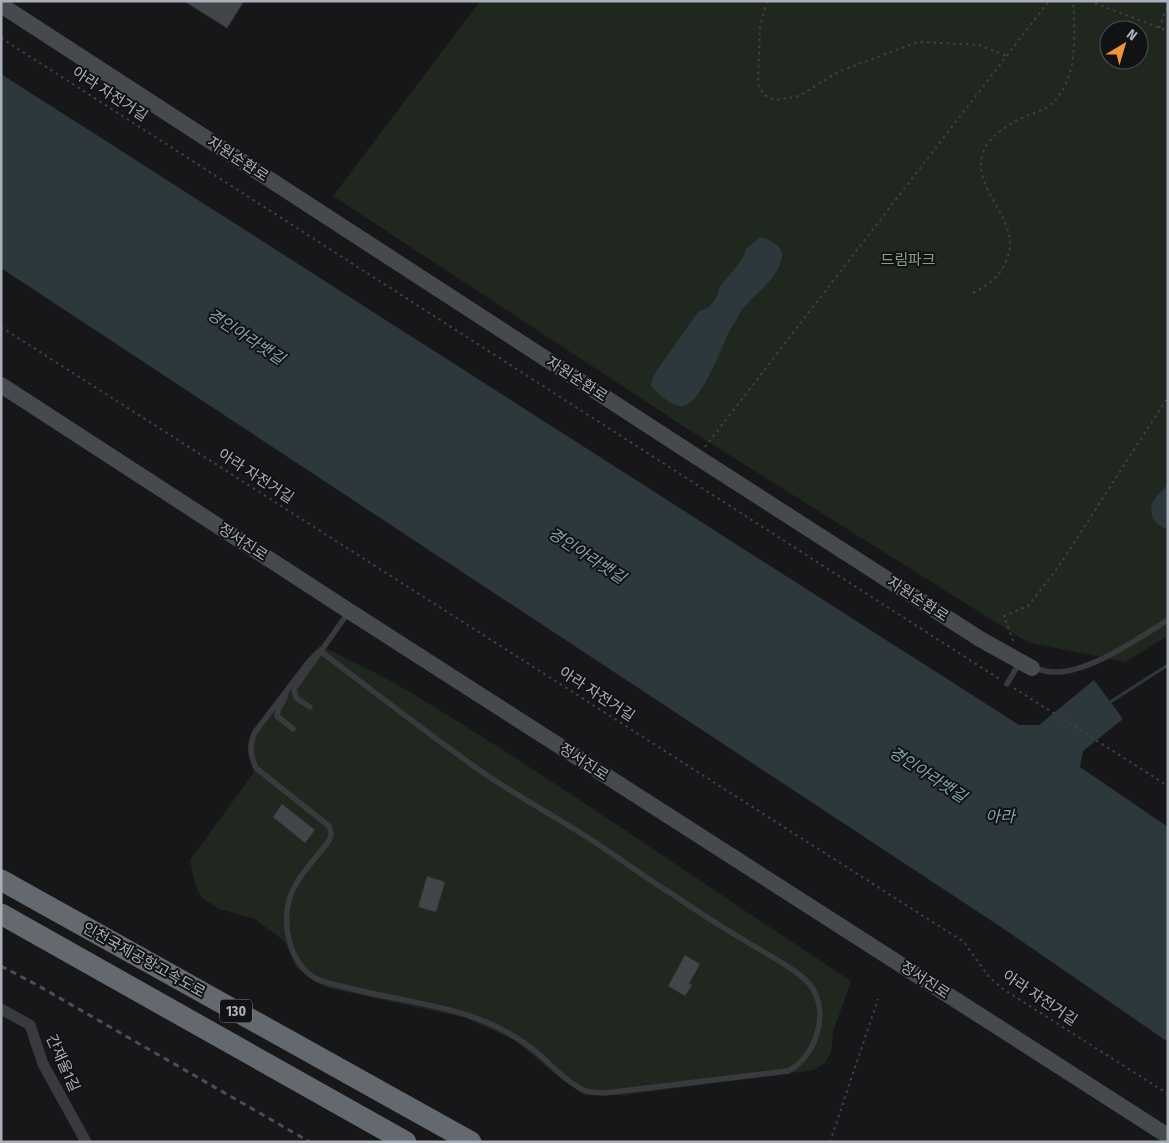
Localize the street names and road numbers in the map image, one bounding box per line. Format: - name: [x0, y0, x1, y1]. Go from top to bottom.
- street label: 아라 자전거길: [69, 63, 151, 125]
- street label: 자원순환로: [204, 133, 272, 185]
- street label: 자원순환로: [543, 353, 611, 405]
- street label: 아라 자전거길: [215, 445, 297, 507]
- street label: 정서진로: [215, 519, 271, 565]
- street label: 자원순환로: [884, 573, 952, 625]
- street label: 아라 자전거길: [556, 663, 638, 725]
- street label: 정서진로: [556, 739, 612, 785]
- street label: 인천국제공항고속도로: [79, 919, 209, 1001]
- street label: 정서진로: [897, 957, 953, 1003]
- street label: 아라 자전거길: [999, 966, 1081, 1030]
- road number: 130: [220, 999, 252, 1022]
- street label: 간재울1길: [42, 1031, 84, 1095]

